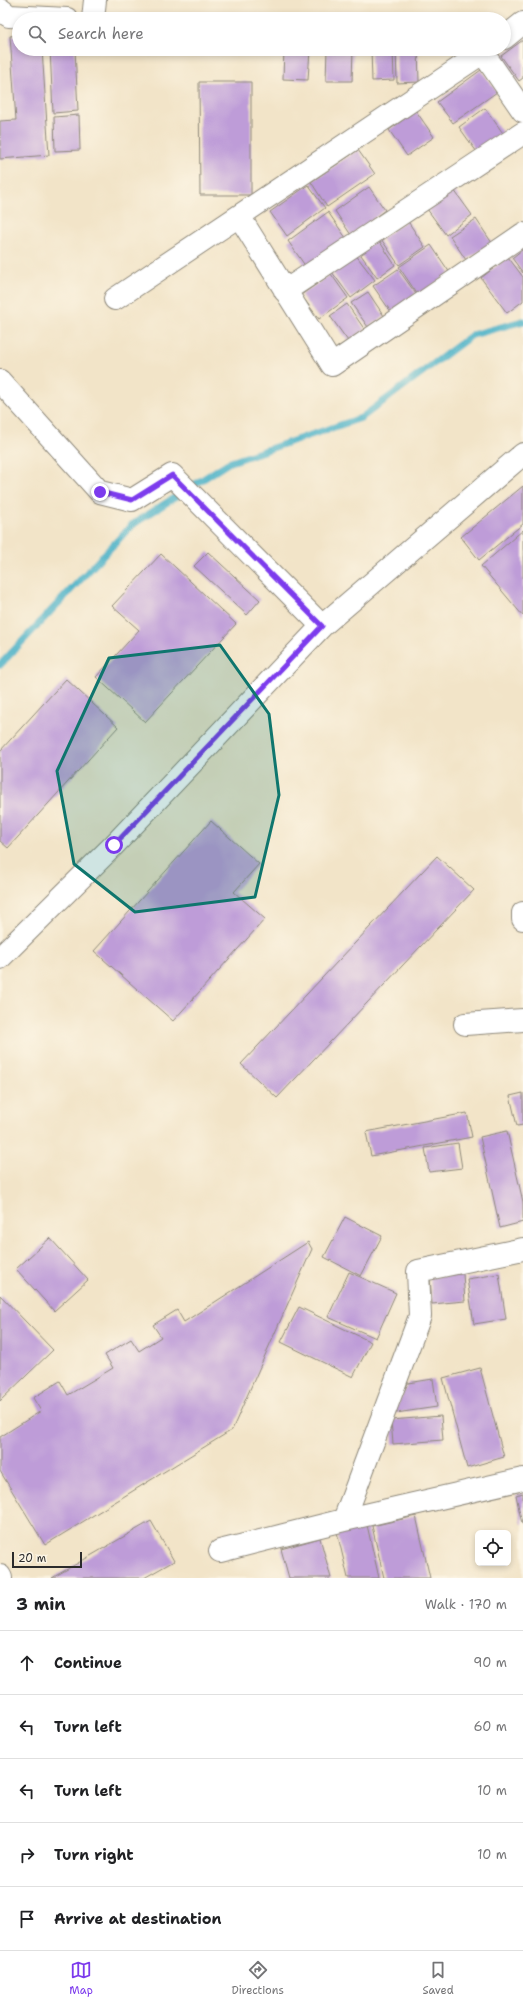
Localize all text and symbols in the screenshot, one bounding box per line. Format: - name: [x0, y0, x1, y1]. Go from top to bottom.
- search box: [12, 12, 511, 56]
- icon: search: [26, 23, 48, 45]
- text: Search here: [58, 24, 144, 44]
- route end: [91, 483, 109, 501]
- route start: [105, 836, 123, 854]
- map controls: [475, 1530, 511, 1566]
- button: locate: [475, 1530, 511, 1566]
- scale bar: [12, 1550, 82, 1569]
- text: 20 m: [18, 1551, 46, 1566]
- text: 3 min: [16, 1593, 66, 1615]
- text: Walk · 170 m: [425, 1596, 507, 1613]
- icon: ahead: [16, 1652, 38, 1674]
- text: Continue: [54, 1653, 122, 1673]
- text: 90 m: [473, 1654, 507, 1671]
- icon: left: [16, 1716, 38, 1738]
- text: Turn left: [54, 1717, 122, 1737]
- text: 60 m: [474, 1718, 507, 1735]
- icon: left: [16, 1780, 38, 1802]
- text: Turn left: [54, 1781, 122, 1801]
- text: 10 m: [477, 1782, 507, 1799]
- icon: right: [16, 1844, 38, 1866]
- text: Turn right: [54, 1845, 134, 1865]
- text: 10 m: [477, 1846, 507, 1863]
- icon: arrive: [16, 1908, 38, 1930]
- text: Arrive at destination: [54, 1909, 222, 1929]
- tab: Map: [69, 1959, 93, 1998]
- tab: Directions: [231, 1959, 284, 1998]
- tab: Saved: [422, 1959, 454, 1998]

